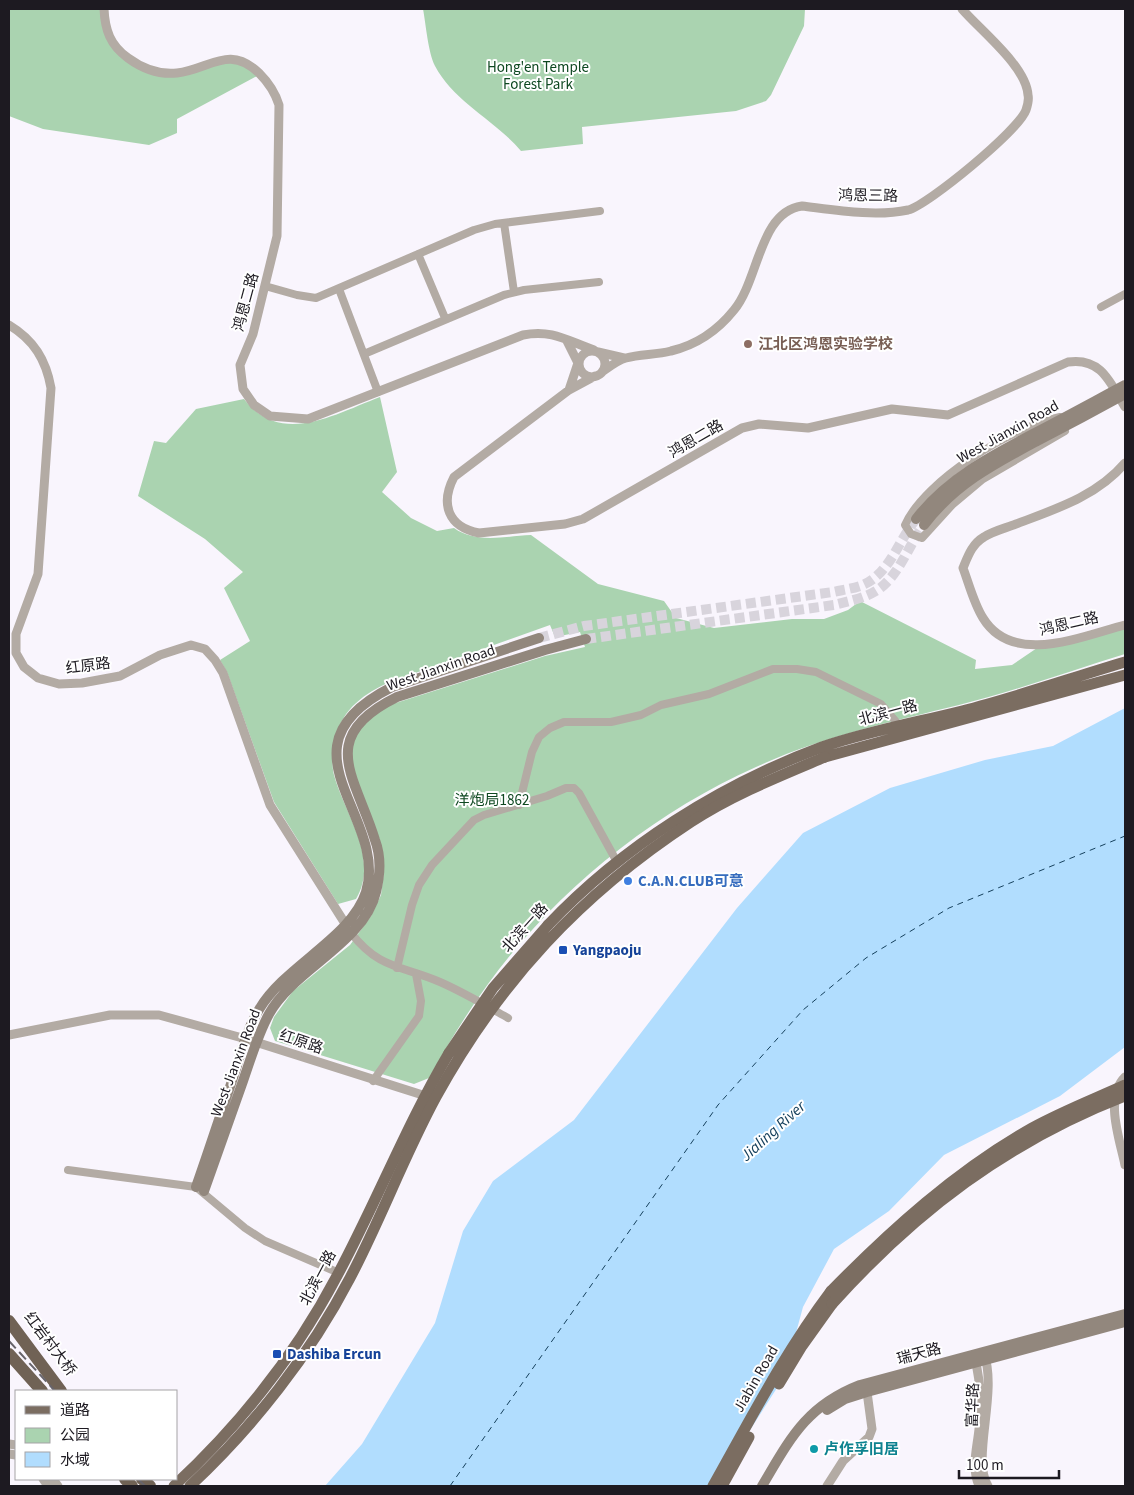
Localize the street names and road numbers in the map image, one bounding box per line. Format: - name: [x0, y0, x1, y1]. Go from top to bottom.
- street label: 鸿恩三路: [838, 185, 898, 207]
- street label: 鸿恩二路: [228, 270, 264, 334]
- street label: West Jianxin Road: [953, 395, 1063, 469]
- street label: 鸿恩二路: [665, 415, 727, 463]
- street label: 鸿恩二路: [1037, 607, 1101, 641]
- street label: West Jianxin Road: [384, 640, 498, 696]
- street label: 红原路: [64, 653, 112, 679]
- street label: 北滨一路: [856, 695, 920, 731]
- street label: 北滨一路: [497, 899, 553, 957]
- street label: West Jianxin Road: [206, 1006, 266, 1120]
- street label: 红原路: [276, 1025, 326, 1059]
- street label: 北滨一路: [295, 1247, 341, 1309]
- street label: 红岩村大桥: [19, 1308, 81, 1380]
- street label: 瑞天路: [895, 1338, 943, 1370]
- street label: Jiabin Road: [728, 1342, 784, 1416]
- street label: 富华路: [962, 1382, 984, 1428]

